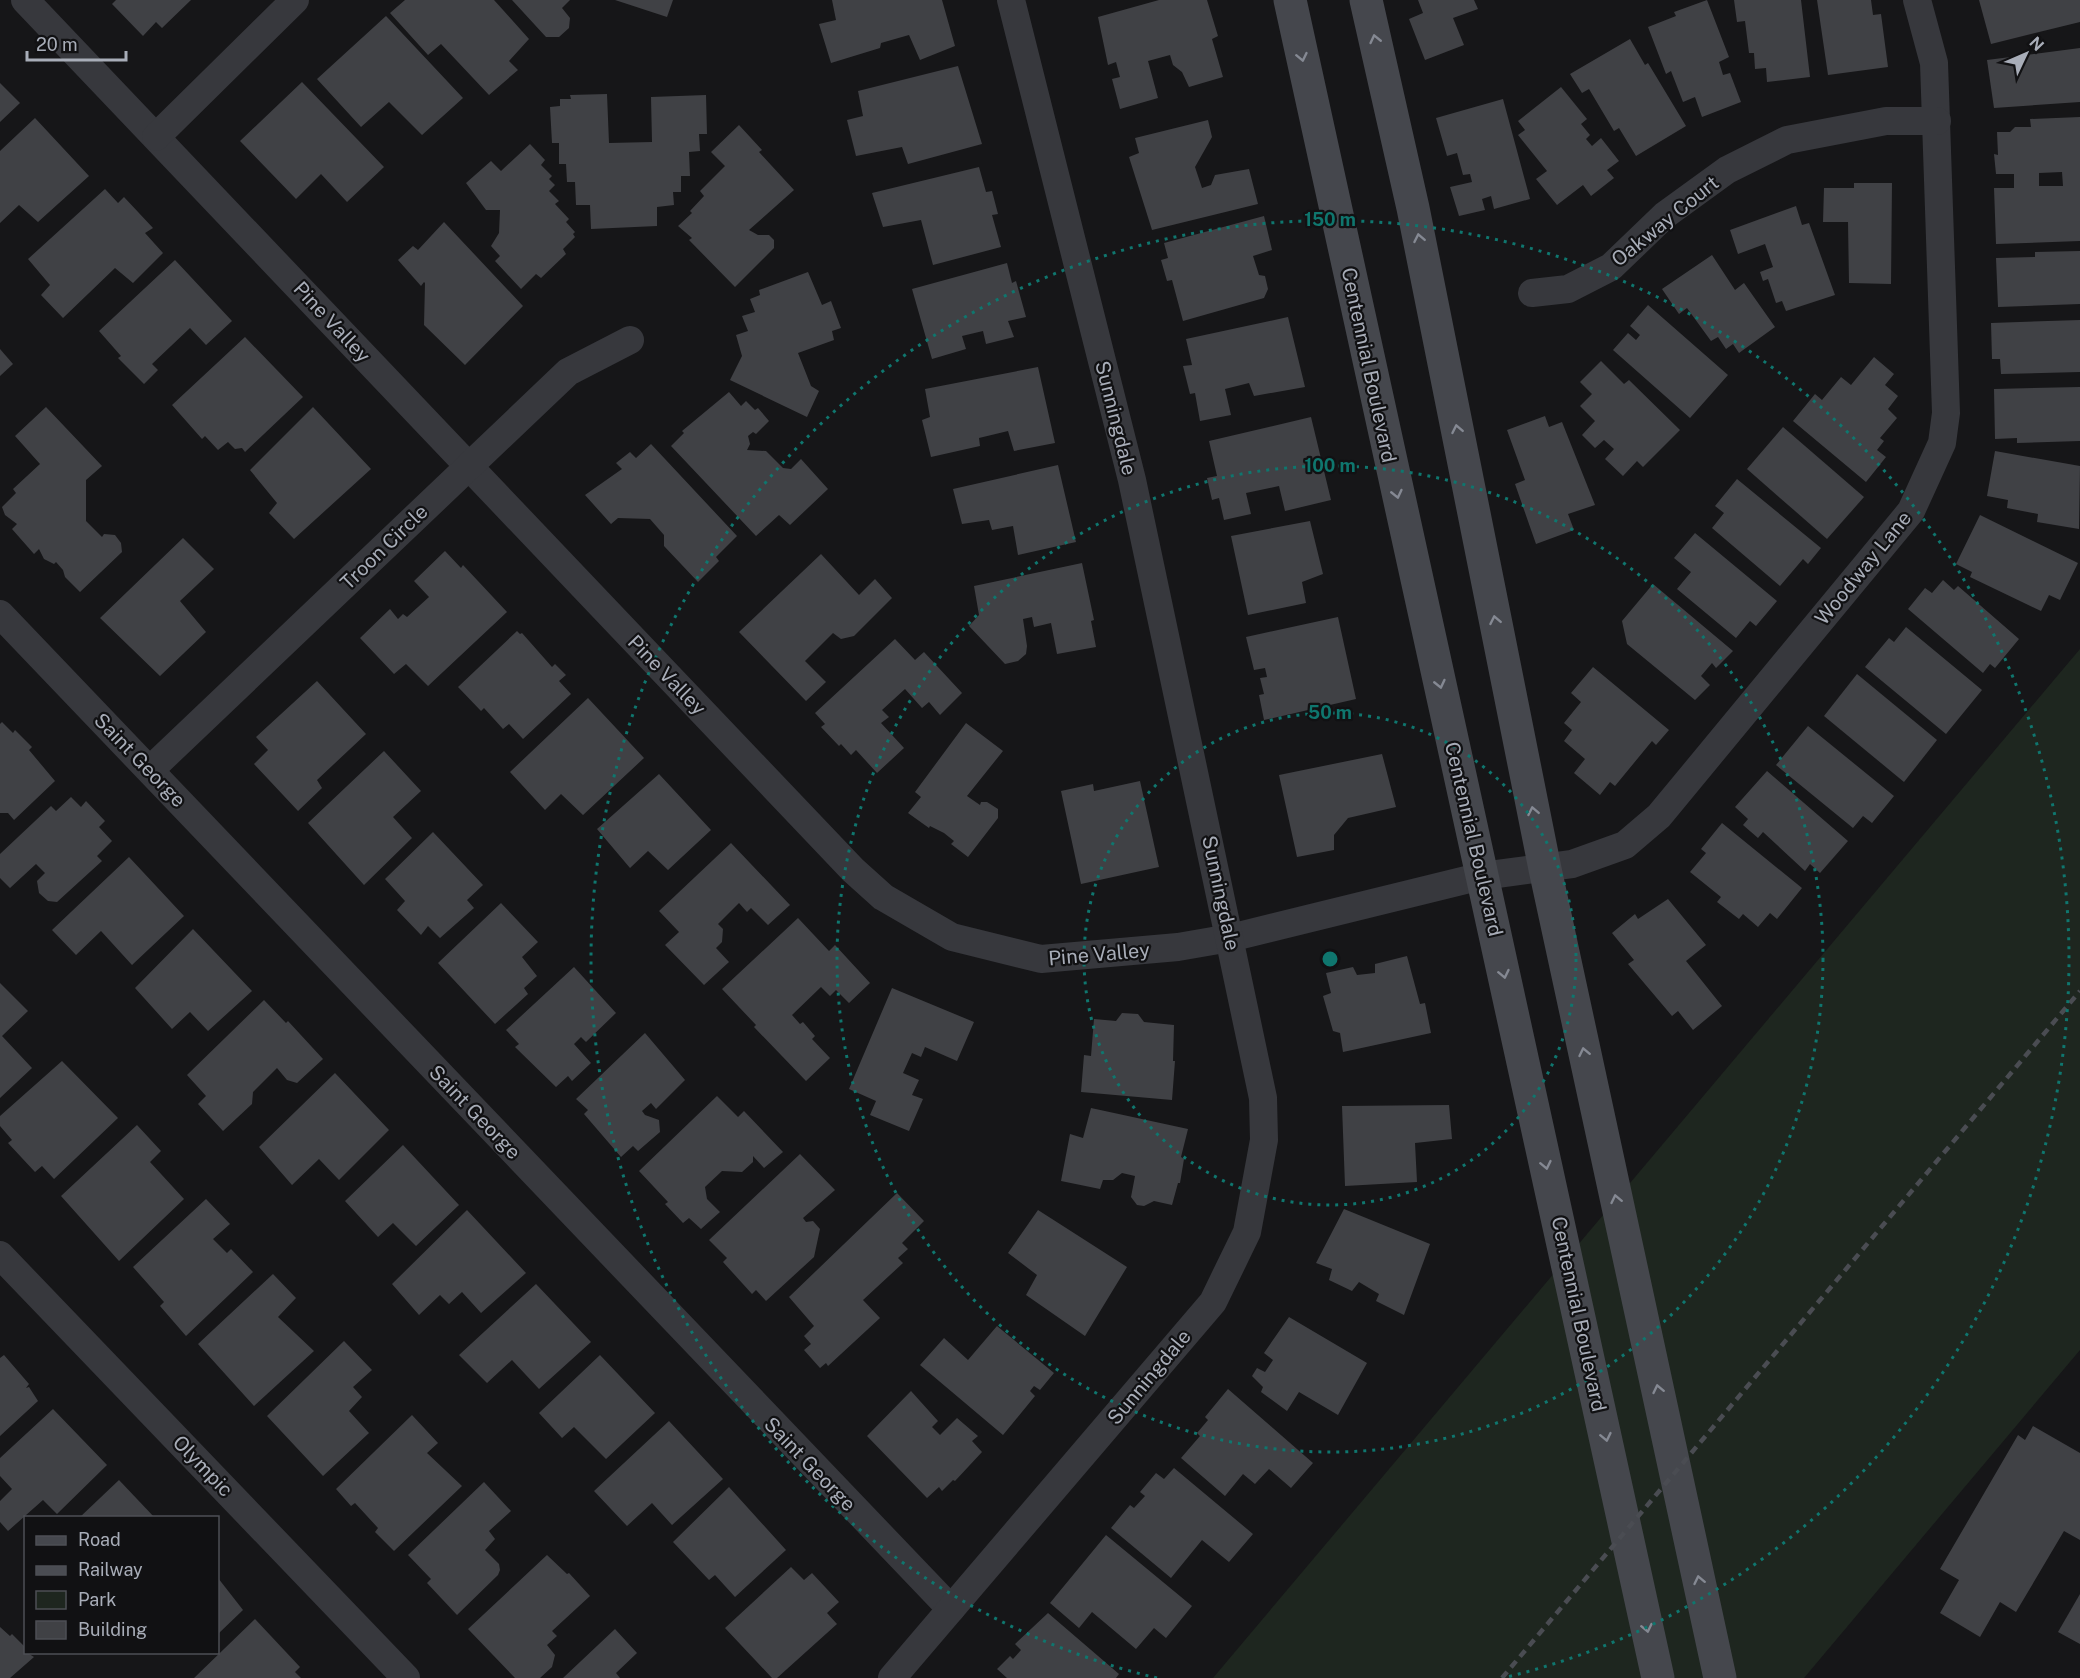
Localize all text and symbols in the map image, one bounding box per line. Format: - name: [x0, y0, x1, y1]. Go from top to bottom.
- scale bar: [27, 24, 126, 62]
- north arrow: [1996, 24, 2056, 84]
- text: N: [2025, 33, 2048, 55]
- text: 20 m: [36, 34, 78, 55]
- one-way arrow: [1369, 35, 1382, 45]
- one-way arrow: [1295, 52, 1308, 62]
- street label: Oakway Court: [1607, 171, 1723, 271]
- text: 150 m: [1304, 209, 1356, 230]
- one-way arrow: [1413, 233, 1426, 243]
- street label: Centennial Boulevard: [1337, 265, 1401, 465]
- street label: Pine Valley: [289, 277, 376, 368]
- street label: Sunningdale: [1090, 358, 1142, 478]
- one-way arrow: [1451, 424, 1464, 434]
- text: 100 m: [1304, 455, 1356, 476]
- one-way arrow: [1390, 489, 1403, 499]
- street label: Troon Circle: [335, 499, 433, 595]
- street label: Woodway Lane: [1810, 506, 1916, 630]
- one-way arrow: [1489, 615, 1502, 625]
- street label: Pine Valley: [623, 630, 711, 720]
- one-way arrow: [1432, 679, 1445, 689]
- text: 50 m: [1308, 702, 1352, 723]
- street label: Saint George: [89, 708, 191, 812]
- street label: Centennial Boulevard: [1440, 739, 1508, 939]
- one-way arrow: [1527, 806, 1540, 816]
- street label: Sunningdale: [1197, 833, 1245, 953]
- street label: Pine Valley: [1047, 938, 1151, 970]
- centre of rings: [1320, 949, 1340, 969]
- one-way arrow: [1497, 969, 1510, 979]
- one-way arrow: [1578, 1047, 1591, 1057]
- street label: Saint George: [424, 1060, 526, 1164]
- one-way arrow: [1539, 1160, 1552, 1170]
- one-way arrow: [1610, 1194, 1623, 1204]
- street label: Centennial Boulevard: [1547, 1214, 1611, 1414]
- street label: Sunningdale: [1102, 1325, 1196, 1429]
- one-way arrow: [1652, 1384, 1665, 1394]
- street label: Saint George: [759, 1412, 861, 1516]
- street label: Olympic: [168, 1430, 238, 1502]
- one-way arrow: [1599, 1432, 1612, 1442]
- legend: [24, 1516, 219, 1654]
- text: Road: [78, 1529, 121, 1550]
- text: Railway: [78, 1559, 143, 1580]
- one-way arrow: [1693, 1575, 1706, 1585]
- text: Park: [78, 1589, 116, 1610]
- text: Building: [78, 1619, 147, 1640]
- one-way arrow: [1640, 1623, 1653, 1633]

